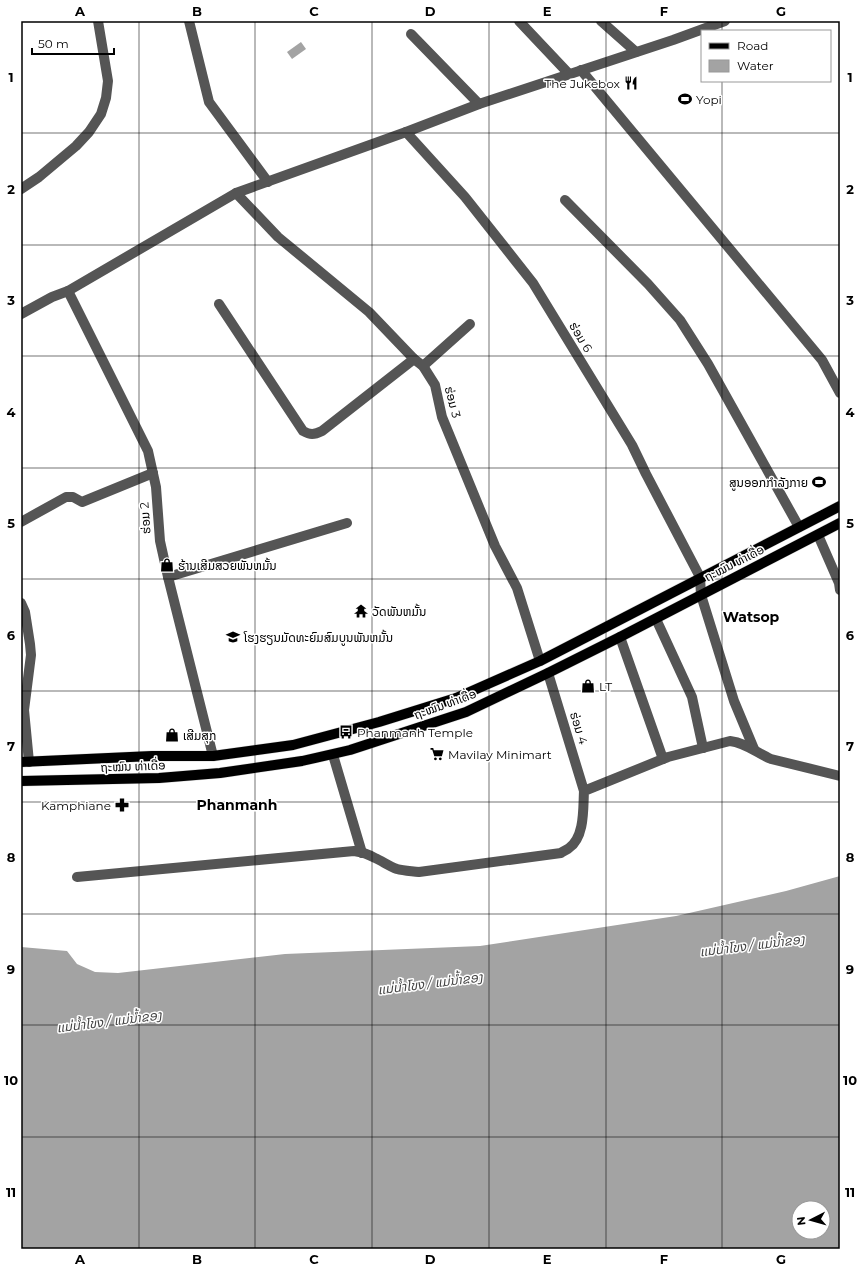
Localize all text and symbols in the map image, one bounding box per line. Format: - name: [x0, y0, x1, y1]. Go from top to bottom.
- text: A: [74, 3, 86, 19]
- text: B: [192, 3, 202, 19]
- text: C: [309, 3, 319, 19]
- text: D: [425, 3, 436, 19]
- text: E: [543, 3, 552, 19]
- text: F: [660, 3, 668, 19]
- text: G: [776, 3, 786, 19]
- scale bar: [32, 30, 114, 56]
- legend: [701, 30, 831, 82]
- text: 50 m: [38, 36, 69, 51]
- text: Road: [737, 38, 768, 53]
- text: Water: [737, 58, 774, 73]
- text: 1: [8, 69, 14, 85]
- text: 1: [847, 69, 853, 85]
- restaurant icon: The Jukebox: [623, 75, 639, 91]
- place label: The Jukebox: [544, 76, 621, 91]
- sports icon: Yopi: [677, 91, 693, 107]
- place label: Yopi: [696, 92, 722, 107]
- text: 2: [7, 181, 15, 197]
- text: 2: [846, 181, 854, 197]
- text: 3: [6, 292, 15, 308]
- text: 3: [845, 292, 854, 308]
- street label: ຮ່ອມ 6: [566, 319, 596, 355]
- street label: ຮ່ອມ 3: [442, 385, 464, 420]
- text: 4: [7, 404, 16, 420]
- text: 4: [846, 404, 855, 420]
- sports icon: ສູນອອກກຳລັງກາຍ: [811, 474, 827, 490]
- place label: ສູນອອກກຳລັງກາຍ: [729, 475, 808, 491]
- street label: ຮ່ອມ 2: [136, 501, 154, 535]
- text: 5: [7, 515, 15, 531]
- text: 5: [846, 515, 854, 531]
- street label: ຖະໝົນ ທ່າເດື່ອ: [701, 540, 767, 585]
- shop icon: ຮ້ານເສີມສວຍພັນຫມັ້ນ: [159, 557, 175, 573]
- place label: ຮ້ານເສີມສວຍພັນຫມັ້ນ: [178, 557, 277, 573]
- temple icon: ວັດພັນຫມັ້ນ: [353, 603, 369, 619]
- place label: ວັດພັນຫມັ້ນ: [372, 603, 426, 619]
- district label: Watsop: [723, 608, 780, 626]
- text: 6: [7, 627, 16, 643]
- text: 6: [846, 627, 855, 643]
- school or university icon: ໂຮງຮຽນມັດທະຍົມສົມບູນພັນຫມັ້ນ: [225, 629, 241, 645]
- place label: ໂຮງຮຽນມັດທະຍົມສົມບູນພັນຫມັ້ນ: [243, 629, 393, 646]
- shop icon: LT: [580, 678, 596, 694]
- place label: LT: [599, 679, 612, 694]
- street label: ຖະໝົນ ທ່າເດື່ອ: [411, 684, 478, 722]
- street label: ຮ່ອມ 4: [567, 710, 591, 746]
- bus stop icon: Phanmanh Temple: [338, 724, 354, 740]
- place label: Phanmanh Temple: [357, 725, 473, 740]
- shop icon: ເສີມສຸກ: [164, 727, 180, 743]
- place label: ເສີມສຸກ: [183, 728, 216, 744]
- text: 7: [7, 738, 15, 754]
- text: 7: [846, 738, 854, 754]
- supermarket icon: Mavilay Minimart: [429, 746, 445, 762]
- place label: Mavilay Minimart: [448, 747, 552, 762]
- street label: ຖະໝົນ ທ່າເດື່ອ: [100, 755, 166, 775]
- district label: Phanmanh: [197, 796, 277, 814]
- pharmacy icon: Kamphiane: [114, 797, 130, 813]
- place label: Kamphiane: [41, 798, 111, 813]
- text: 8: [7, 849, 16, 865]
- text: 8: [846, 849, 855, 865]
- water label: แม่น้ำโขง / ແມ່ນ້ຳຂອງ: [699, 929, 806, 959]
- text: 9: [7, 961, 15, 977]
- text: 9: [846, 961, 854, 977]
- water label: แม่น้ำโขง / ແມ່ນ້ຳຂອງ: [377, 967, 484, 997]
- water label: แม่น้ำโขง / ແມ່ນ້ຳຂອງ: [56, 1005, 163, 1035]
- text: 10: [4, 1072, 18, 1088]
- text: 10: [843, 1072, 857, 1088]
- text: 11: [6, 1184, 16, 1200]
- text: 11: [845, 1184, 855, 1200]
- north arrow: [791, 1200, 831, 1240]
- text: N: [794, 1216, 808, 1226]
- text: A: [74, 1251, 86, 1267]
- text: B: [192, 1251, 202, 1267]
- text: C: [309, 1251, 319, 1267]
- text: D: [425, 1251, 436, 1267]
- text: E: [543, 1251, 552, 1267]
- text: F: [660, 1251, 668, 1267]
- text: G: [776, 1251, 786, 1267]

